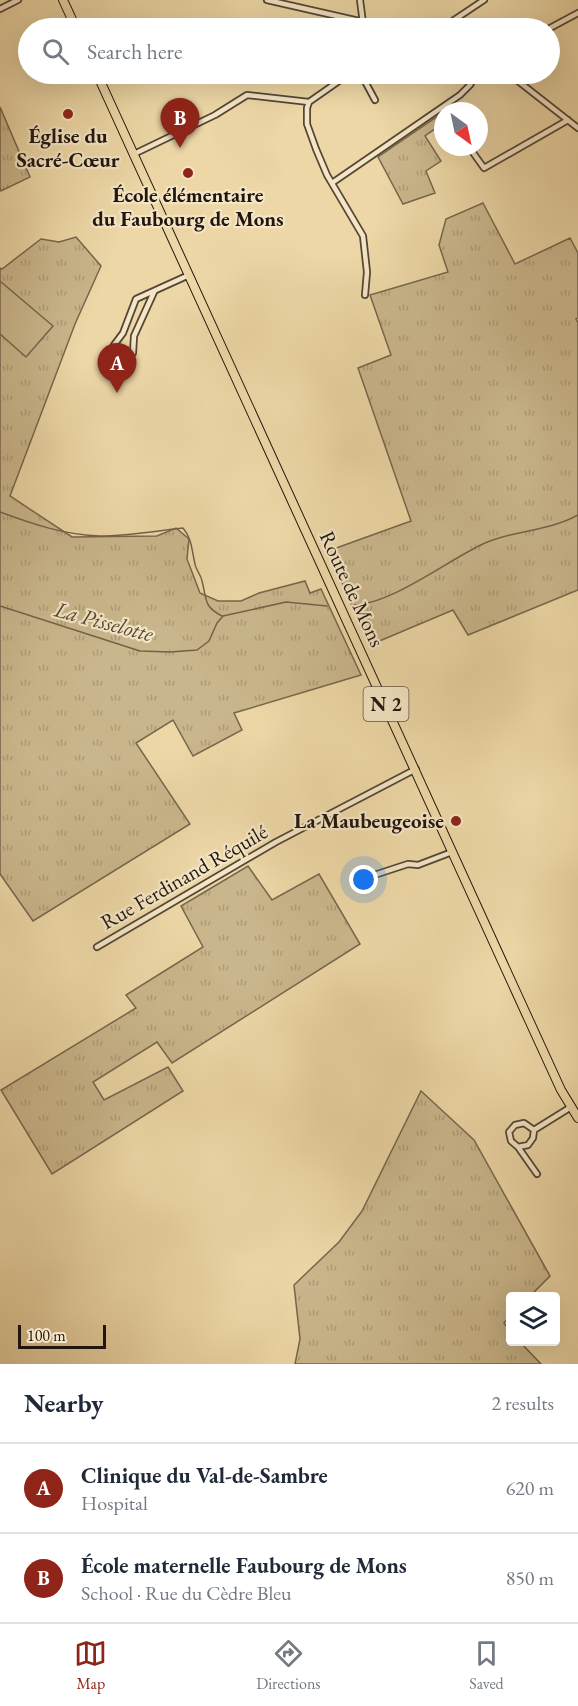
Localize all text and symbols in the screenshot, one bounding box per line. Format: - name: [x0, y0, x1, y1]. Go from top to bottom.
- search box: [18, 18, 560, 84]
- icon: search: [39, 35, 72, 68]
- text: Search here: [87, 37, 182, 66]
- pin: B: [160, 98, 200, 148]
- north arrow: [434, 102, 488, 156]
- marker: Église du Sacré-Cœur: [61, 107, 75, 121]
- place label: Église du Sacré-Cœur: [16, 122, 120, 173]
- marker: École élémentaire du Faubourg de Mons: [181, 166, 195, 180]
- place label: École élémentaire du Faubourg de Mons: [92, 181, 284, 232]
- pin: A: [98, 344, 136, 393]
- street label: Route de Mons: [314, 526, 391, 651]
- water label: La Pisselotte: [50, 594, 157, 649]
- road number: N 2: [364, 687, 408, 721]
- place label: La Maubeugeoise: [294, 807, 444, 834]
- marker: La Maubeugeoise: [449, 814, 463, 828]
- street label: Rue Ferdinand Réquilé: [95, 818, 272, 935]
- your location: [349, 865, 378, 894]
- map controls: [506, 1292, 560, 1346]
- button: layers: [506, 1292, 560, 1346]
- scale bar: [18, 1322, 106, 1350]
- text: 100 m: [27, 1325, 66, 1346]
- text: Nearby: [24, 1386, 104, 1420]
- text: 2 results: [491, 1390, 554, 1416]
- text: Clinique du Val-de-Sambre: [81, 1461, 328, 1490]
- text: A: [36, 1475, 51, 1501]
- text: 620 m: [506, 1475, 554, 1501]
- text: Hospital: [81, 1490, 148, 1516]
- text: École maternelle Faubourg de Mons: [81, 1551, 407, 1580]
- text: B: [37, 1565, 50, 1591]
- text: 850 m: [506, 1565, 554, 1591]
- text: School · Rue du Cèdre Bleu: [81, 1580, 292, 1606]
- tab: Map: [74, 1637, 107, 1694]
- tab: Directions: [256, 1637, 321, 1694]
- tab: Saved: [469, 1637, 504, 1694]

